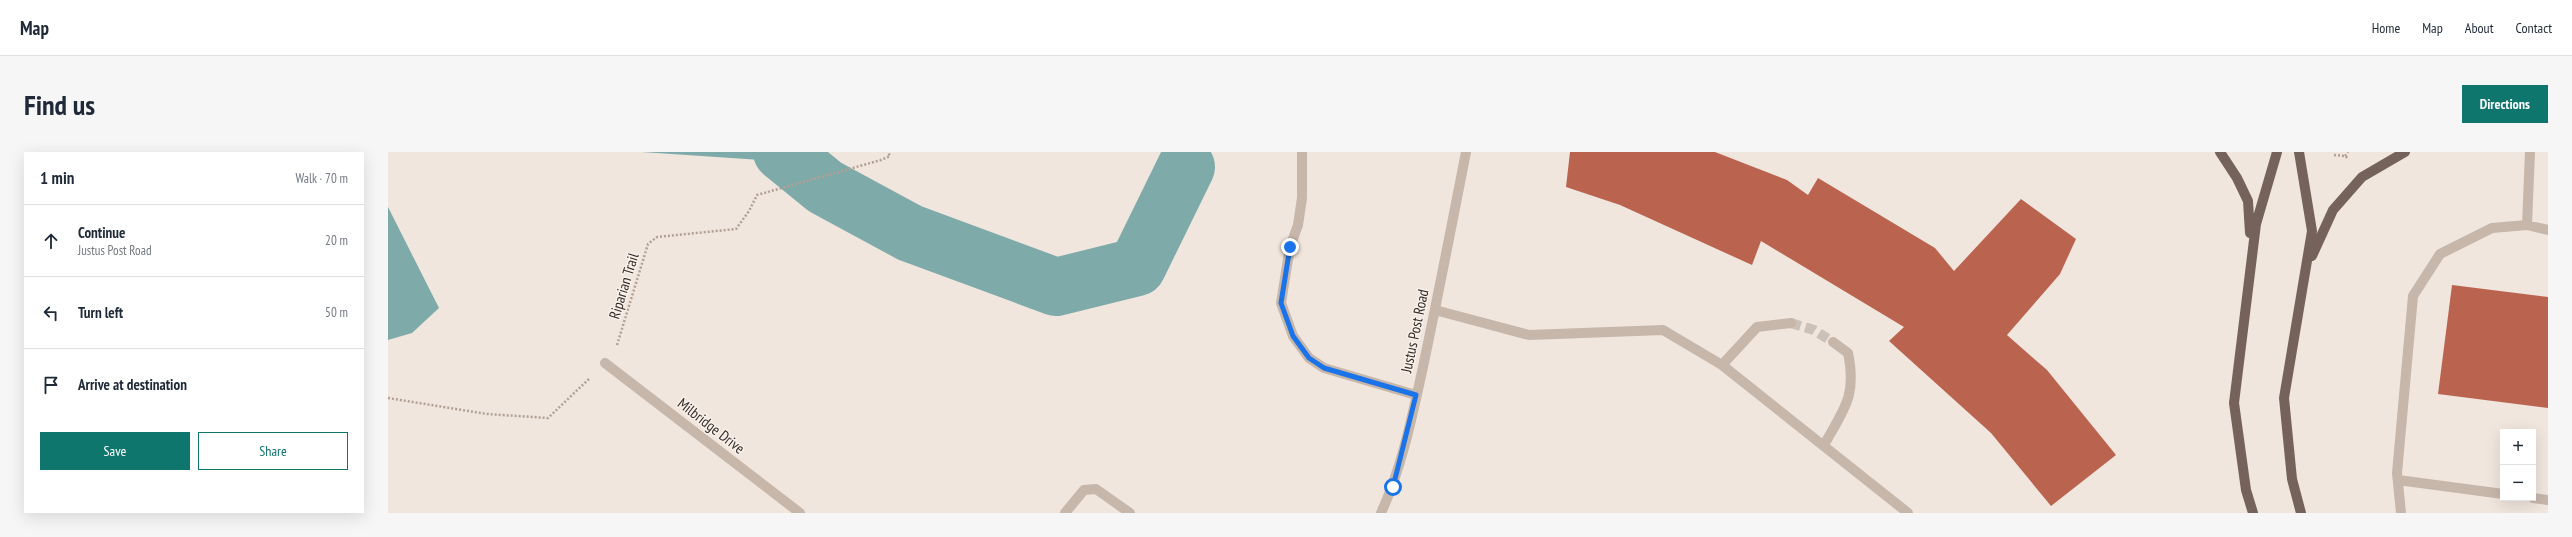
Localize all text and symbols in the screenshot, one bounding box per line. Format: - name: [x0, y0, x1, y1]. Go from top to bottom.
- text: Map: [20, 16, 49, 40]
- text: Home: [2372, 19, 2400, 37]
- text: Map: [2422, 19, 2443, 37]
- text: About: [2465, 19, 2494, 37]
- text: Contact: [2516, 19, 2552, 37]
- button: Directions: [2462, 85, 2548, 123]
- text: Find us: [24, 86, 95, 123]
- text: 1 min: [40, 167, 74, 189]
- text: Walk · 70 m: [296, 170, 348, 187]
- text: Continue: [78, 223, 125, 242]
- icon: ahead: [40, 230, 62, 252]
- text: 20 m: [325, 232, 348, 249]
- route end: [1281, 238, 1299, 256]
- text: Justus Post Road: [78, 242, 152, 259]
- street label: Riparian Trail: [604, 250, 643, 321]
- street label: Justus Post Road: [1396, 287, 1433, 375]
- icon: left: [40, 302, 62, 324]
- text: Turn left: [78, 303, 123, 322]
- text: 50 m: [325, 304, 348, 321]
- icon: arrive: [40, 374, 62, 396]
- text: Arrive at destination: [78, 375, 187, 394]
- street label: Milbridge Drive: [674, 394, 749, 458]
- map controls: [2500, 429, 2536, 501]
- button: +: [2500, 429, 2536, 465]
- button: Save: [40, 432, 190, 470]
- button: Share: [198, 432, 348, 470]
- button: −: [2500, 465, 2536, 501]
- route start: [1384, 478, 1402, 496]

